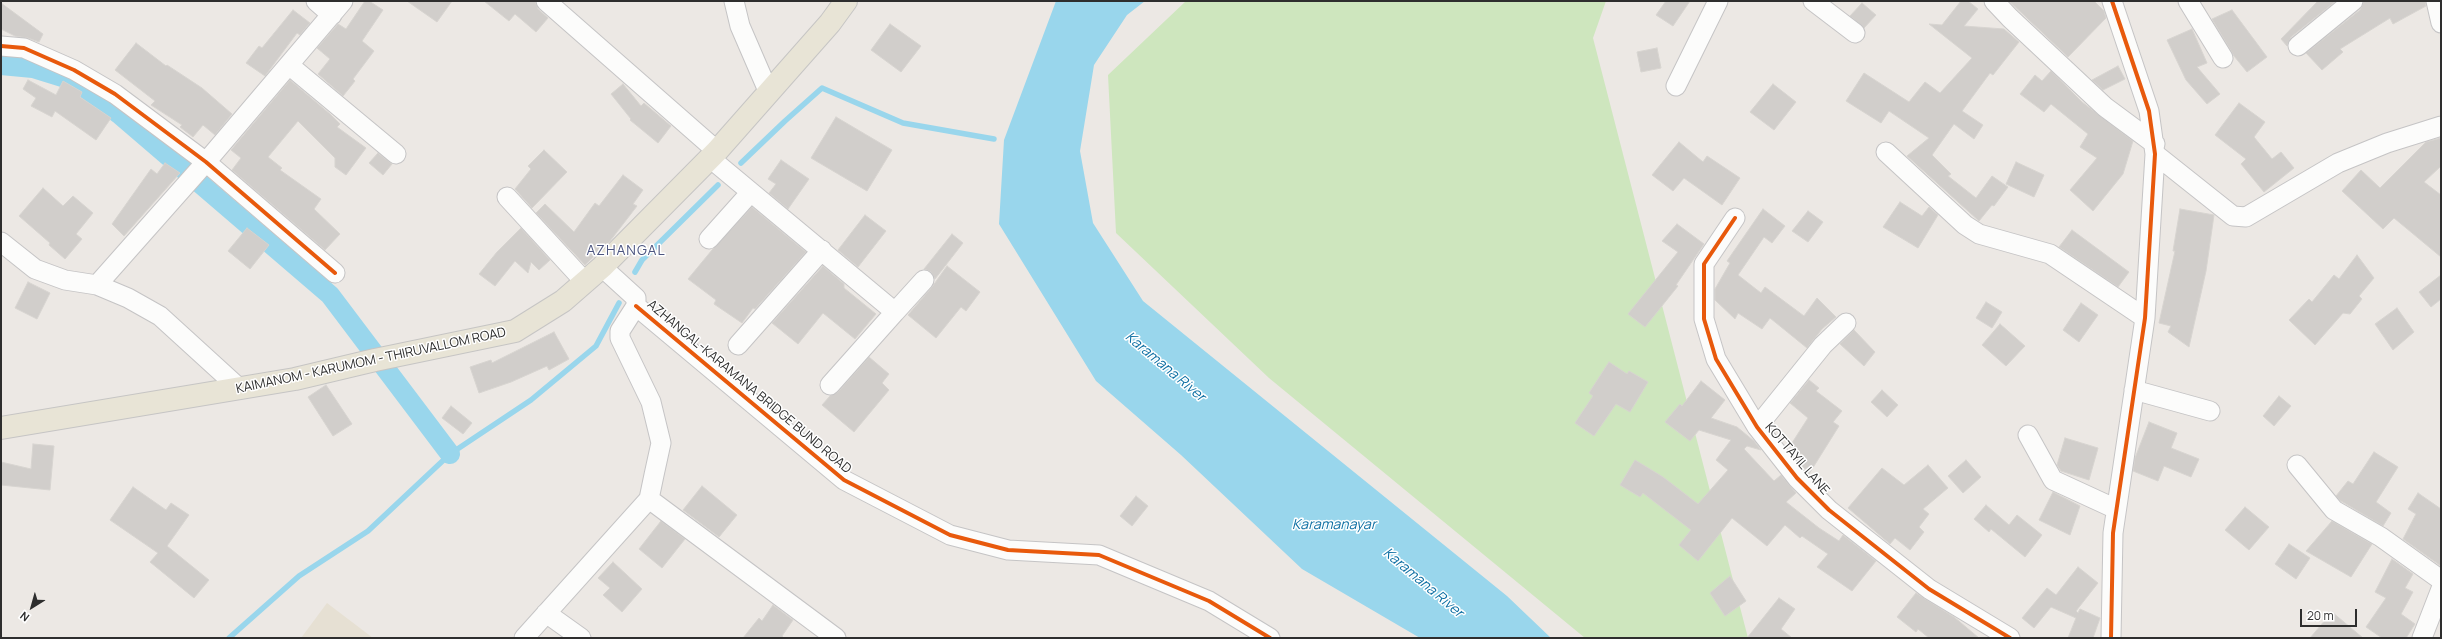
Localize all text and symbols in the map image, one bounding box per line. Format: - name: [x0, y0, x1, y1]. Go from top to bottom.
- district label: AZHANGAL: [586, 243, 666, 259]
- street label: AZHANGAL-KARAMANA BRIDGE BUND ROAD: [644, 297, 854, 477]
- street label: KAIMANOM - KARUMOM - THIRUVALLOM ROAD: [235, 325, 507, 397]
- water label: Karamana River: [1122, 329, 1208, 405]
- street label: KOTTAYIL LANE: [1761, 420, 1833, 498]
- water label: Karamanayar: [1292, 517, 1376, 533]
- water label: Karamana River: [1380, 545, 1466, 621]
- north arrow: [12, 587, 52, 627]
- scale bar: [2302, 601, 2359, 627]
- text: 20 m: [2307, 607, 2334, 624]
- text: N: [17, 609, 32, 625]

